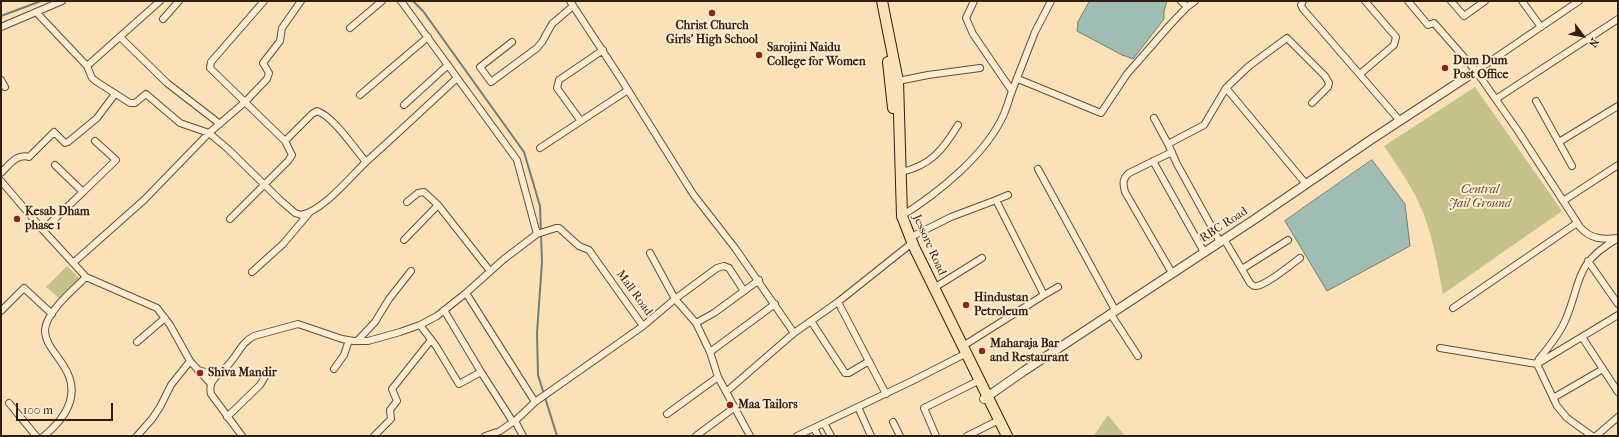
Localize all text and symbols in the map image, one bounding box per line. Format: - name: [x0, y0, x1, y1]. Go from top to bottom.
- marker: Christ Church Girls' High School: [707, 8, 717, 18]
- north arrow: [1563, 16, 1603, 56]
- place label: Christ Church Girls' High School: [666, 19, 758, 47]
- text: N: [1586, 36, 1601, 50]
- place label: Sarojini Naidu College for Women: [767, 41, 866, 69]
- marker: Sarojini Naidu College for Women: [754, 50, 764, 60]
- place label: Dum Dum Post Office: [1453, 54, 1509, 82]
- marker: Dum Dum Post Office: [1440, 63, 1450, 73]
- park label: Central Jail Ground: [1449, 183, 1511, 211]
- street label: RBC Road: [1197, 204, 1251, 246]
- place label: Kesab Dham phase 1: [25, 205, 90, 233]
- street label: Jessore Road: [909, 212, 949, 278]
- marker: Kesab Dham phase 1: [12, 214, 22, 224]
- street label: Mall Road: [613, 268, 655, 318]
- place label: Hindustan Petroleum: [974, 291, 1028, 319]
- marker: Hindustan Petroleum: [961, 300, 971, 310]
- place label: Maharaja Bar and Restaurant: [990, 337, 1069, 365]
- marker: Maharaja Bar and Restaurant: [977, 346, 987, 356]
- place label: Shiva Mandir: [208, 366, 277, 380]
- marker: Shiva Mandir: [195, 368, 205, 378]
- scale bar: [18, 395, 115, 421]
- place label: Maa Tailors: [738, 398, 798, 412]
- marker: Maa Tailors: [725, 400, 735, 410]
- text: 100 m: [23, 403, 53, 417]

